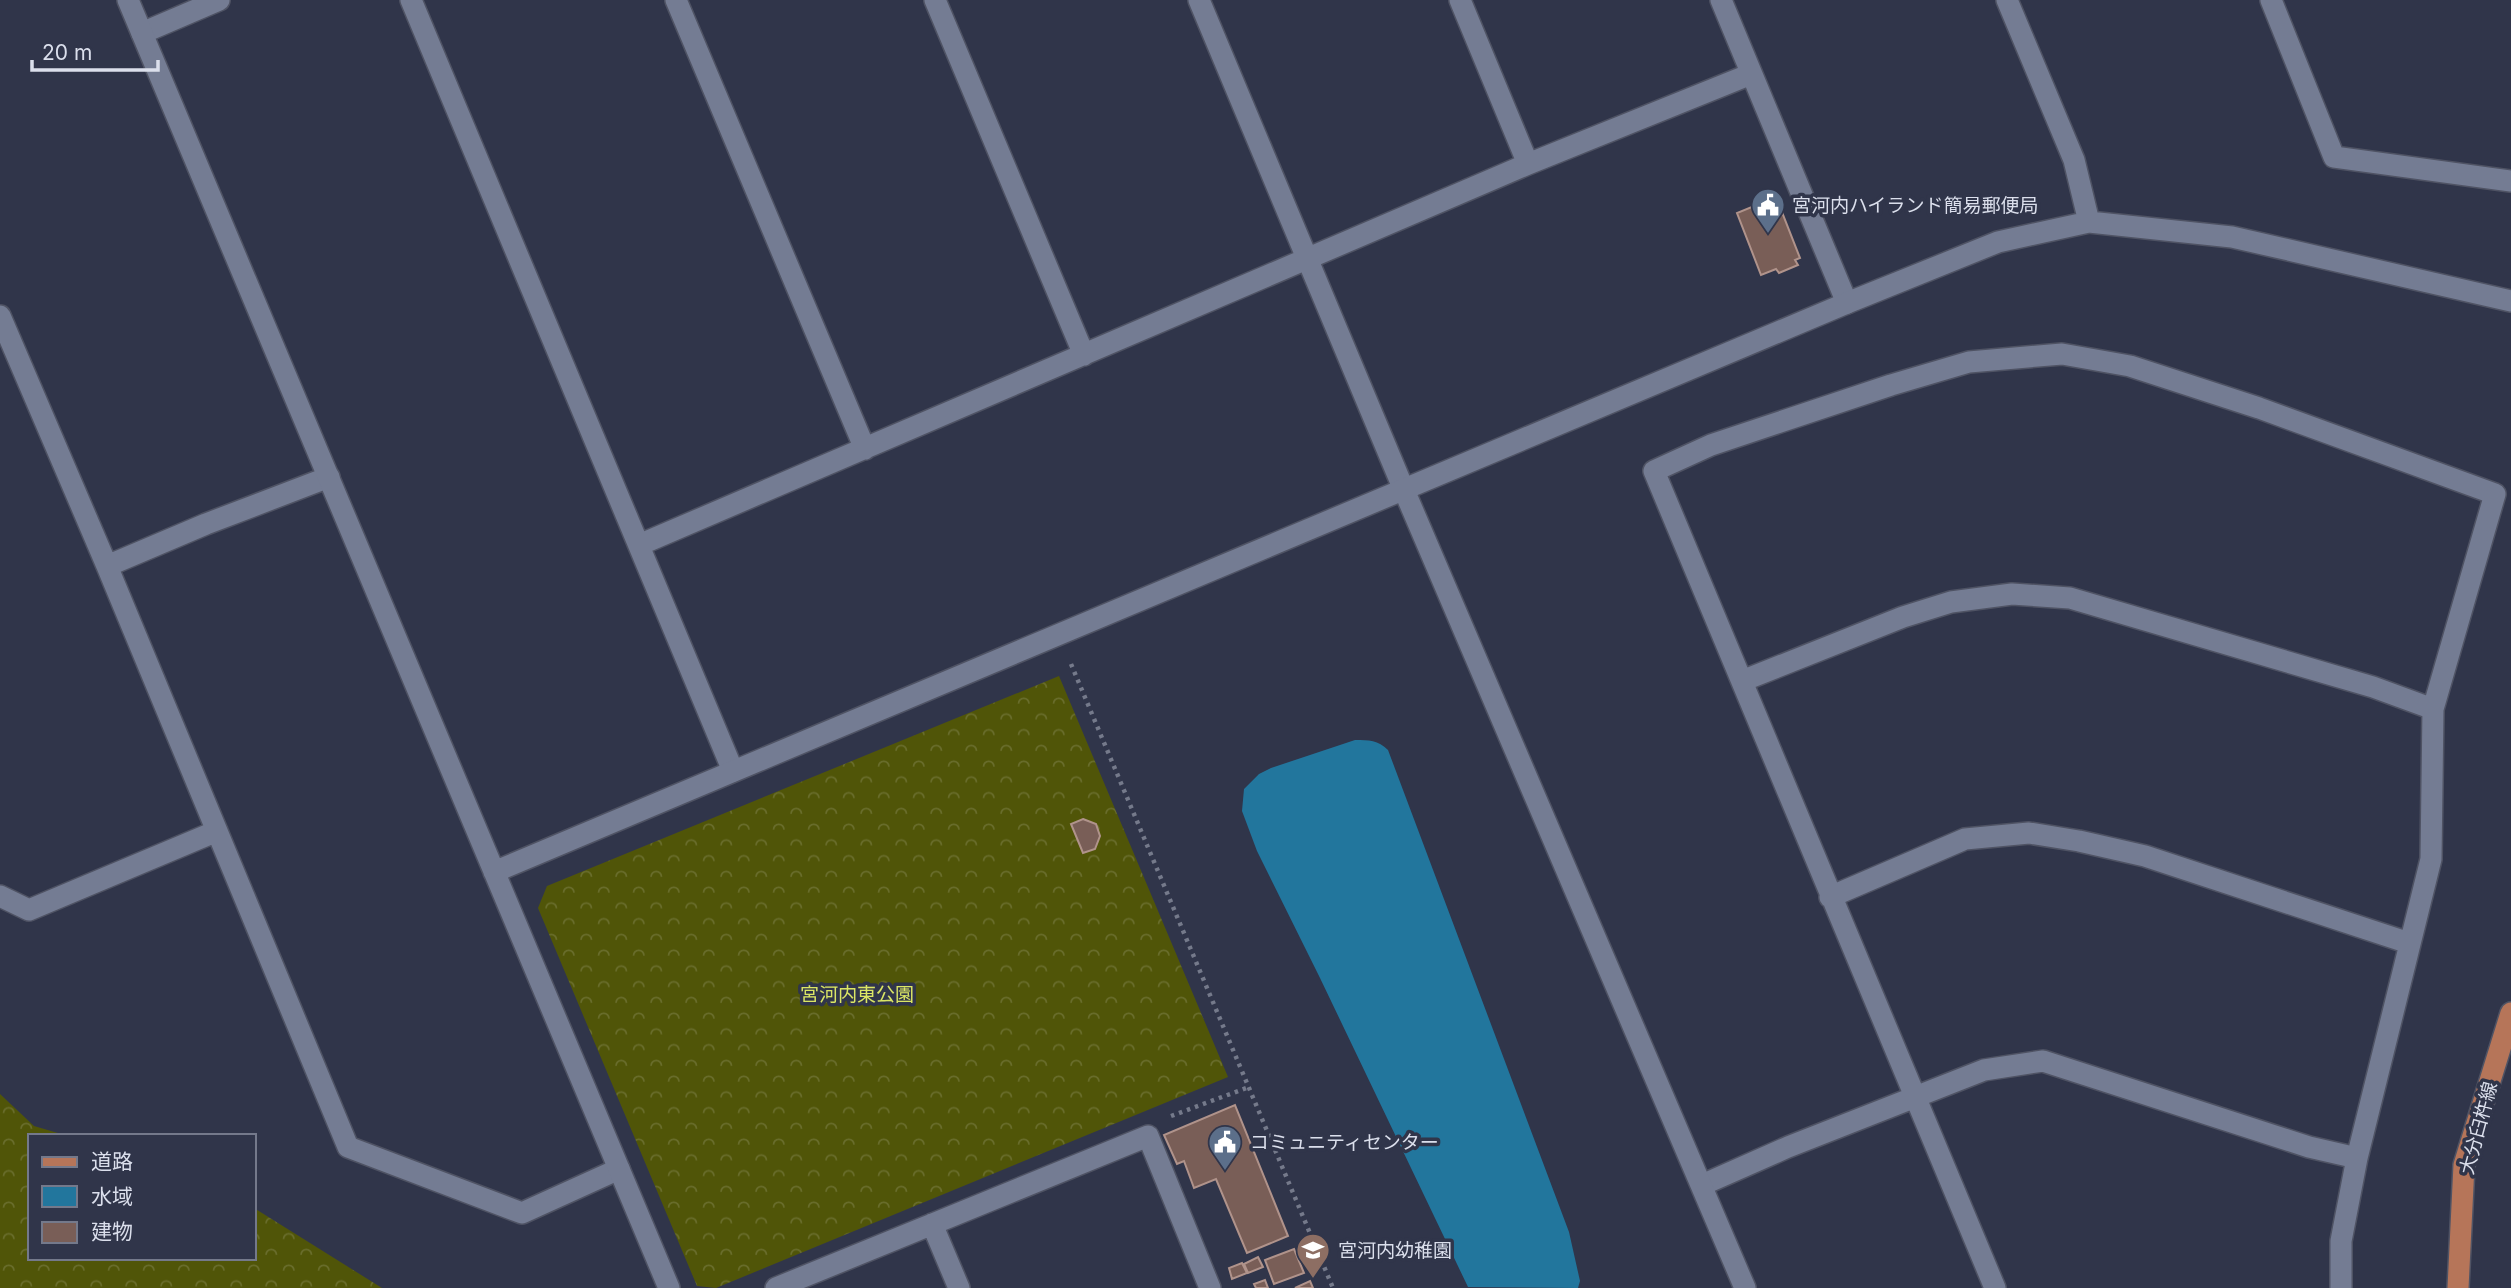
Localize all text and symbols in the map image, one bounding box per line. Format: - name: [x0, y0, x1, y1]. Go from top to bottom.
- scale bar: [32, 28, 158, 72]
- text: 20 m: [42, 40, 92, 65]
- public building icon: 宮河内ハイランド簡易郵便局: [1749, 186, 1787, 235]
- place label: 宮河内ハイランド簡易郵便局: [1792, 194, 2039, 217]
- park label: 宮河内東公園: [800, 983, 914, 1006]
- street label: 大分臼杵線: [2455, 1079, 2502, 1177]
- public building icon: コミュニティセンター: [1206, 1123, 1244, 1172]
- place label: コミュニティセンター: [1250, 1131, 1439, 1154]
- legend: [28, 1134, 256, 1260]
- text: 道路: [91, 1149, 133, 1174]
- text: 水域: [91, 1184, 133, 1209]
- text: 建物: [91, 1219, 133, 1244]
- school or university icon: 宮河内幼稚園: [1294, 1231, 1332, 1280]
- place label: 宮河内幼稚園: [1338, 1239, 1452, 1262]

